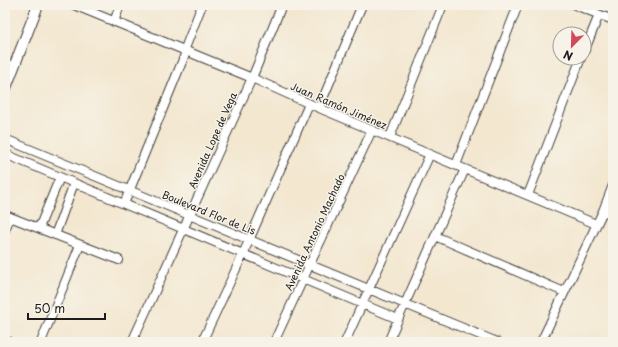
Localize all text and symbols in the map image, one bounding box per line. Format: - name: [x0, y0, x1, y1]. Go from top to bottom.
- north arrow: [552, 26, 592, 66]
- text: N: [560, 46, 575, 65]
- street label: Juan Ramón Jiménez: [289, 78, 390, 132]
- street label: Avenida Lope de Vega: [184, 89, 240, 191]
- street label: Avenida Antonio Machado: [280, 171, 348, 293]
- street label: Boulevard Flor de Lis: [160, 186, 258, 238]
- scale bar: [28, 295, 105, 321]
- text: 50 m: [34, 299, 65, 317]

